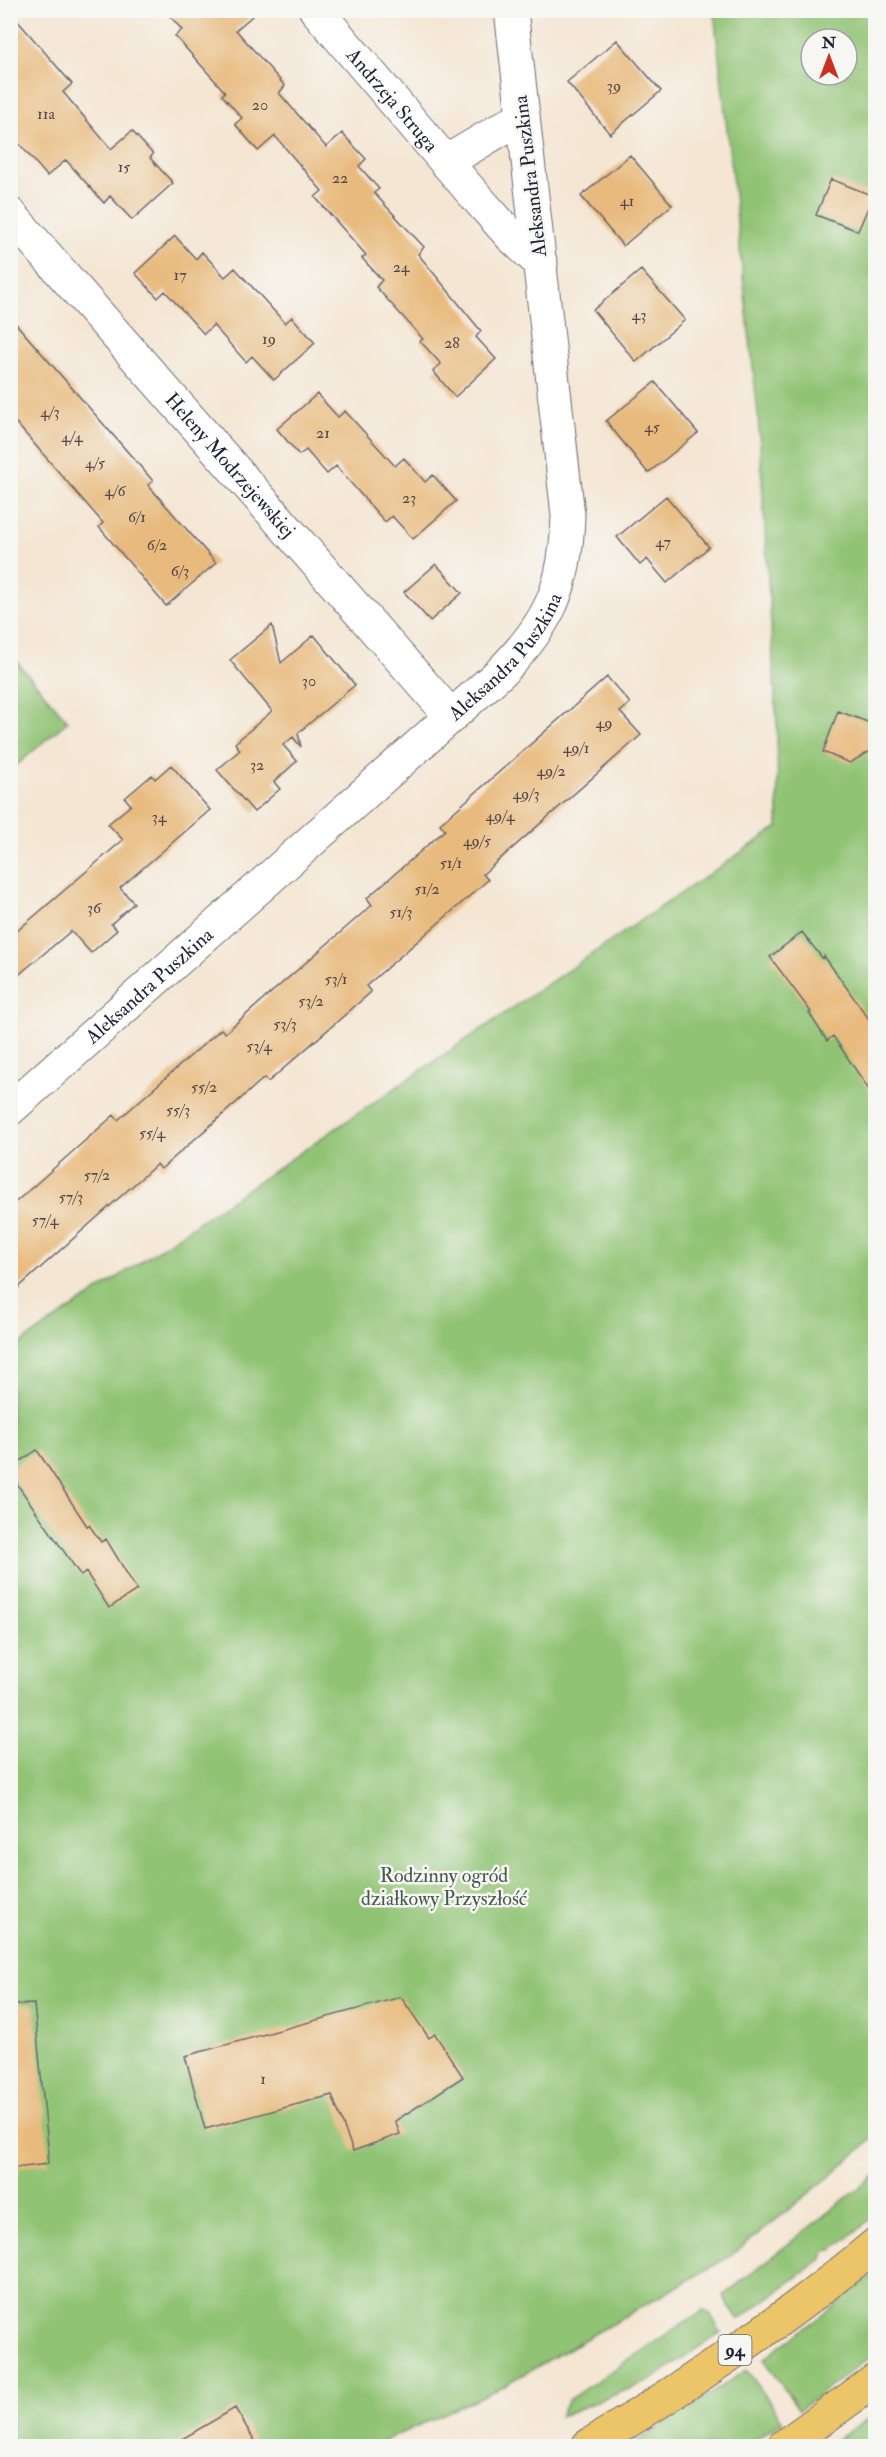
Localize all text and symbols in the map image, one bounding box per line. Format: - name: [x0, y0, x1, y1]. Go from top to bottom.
- north arrow: [799, 27, 859, 87]
- text: N: [821, 33, 837, 53]
- street label: Andrzeja Struga: [341, 42, 445, 157]
- house number: 39: [607, 76, 621, 96]
- street label: Aleksandra Puszkina: [508, 93, 552, 259]
- house number: 20: [252, 95, 268, 115]
- house number: 11a: [37, 104, 55, 124]
- house number: 15: [118, 157, 130, 177]
- house number: 22: [332, 168, 348, 188]
- house number: 41: [620, 191, 634, 211]
- house number: 24: [393, 257, 411, 277]
- house number: 17: [173, 265, 187, 285]
- house number: 43: [632, 305, 646, 325]
- house number: 19: [262, 329, 276, 349]
- house number: 28: [444, 333, 460, 353]
- street label: Heleny Modrzejewskiej: [160, 387, 301, 543]
- house number: 4/3: [40, 402, 60, 422]
- house number: 45: [644, 417, 660, 437]
- house number: 21: [316, 423, 330, 443]
- house number: 4/4: [61, 427, 84, 447]
- house number: 4/5: [85, 453, 105, 473]
- house number: 4/6: [104, 481, 127, 501]
- house number: 23: [402, 488, 416, 508]
- house number: 6/1: [128, 507, 146, 527]
- house number: 47: [655, 532, 671, 552]
- house number: 6/2: [147, 535, 167, 555]
- house number: 6/3: [171, 561, 189, 581]
- street label: Aleksandra Puszkina: [442, 588, 567, 726]
- house number: 30: [302, 671, 316, 691]
- house number: 49: [596, 713, 612, 733]
- house number: 49/1: [563, 738, 589, 758]
- house number: 32: [250, 755, 264, 775]
- house number: 49/2: [536, 761, 566, 781]
- house number: 49/3: [512, 784, 540, 804]
- house number: 49/4: [485, 806, 516, 826]
- house number: 34: [152, 807, 168, 827]
- house number: 49/5: [463, 831, 491, 851]
- house number: 51/1: [440, 853, 462, 873]
- house number: 51/2: [414, 879, 440, 899]
- house number: 36: [87, 898, 102, 918]
- house number: 51/3: [389, 902, 413, 922]
- street label: Aleksandra Puszkina: [79, 921, 219, 1049]
- house number: 53/1: [324, 969, 348, 989]
- house number: 53/2: [298, 991, 324, 1011]
- house number: 53/3: [273, 1014, 297, 1034]
- house number: 53/4: [246, 1036, 273, 1056]
- house number: 55/2: [191, 1077, 217, 1097]
- house number: 55/3: [166, 1100, 190, 1120]
- house number: 55/4: [139, 1123, 166, 1143]
- house number: 57/2: [84, 1165, 110, 1185]
- house number: 57/3: [59, 1187, 83, 1207]
- house number: 57/4: [32, 1210, 60, 1230]
- park label: Rodzinny ogród działkowy Przyszłość: [361, 1863, 528, 1911]
- house number: 1: [260, 2069, 266, 2089]
- road number: 94: [718, 2335, 752, 2365]

